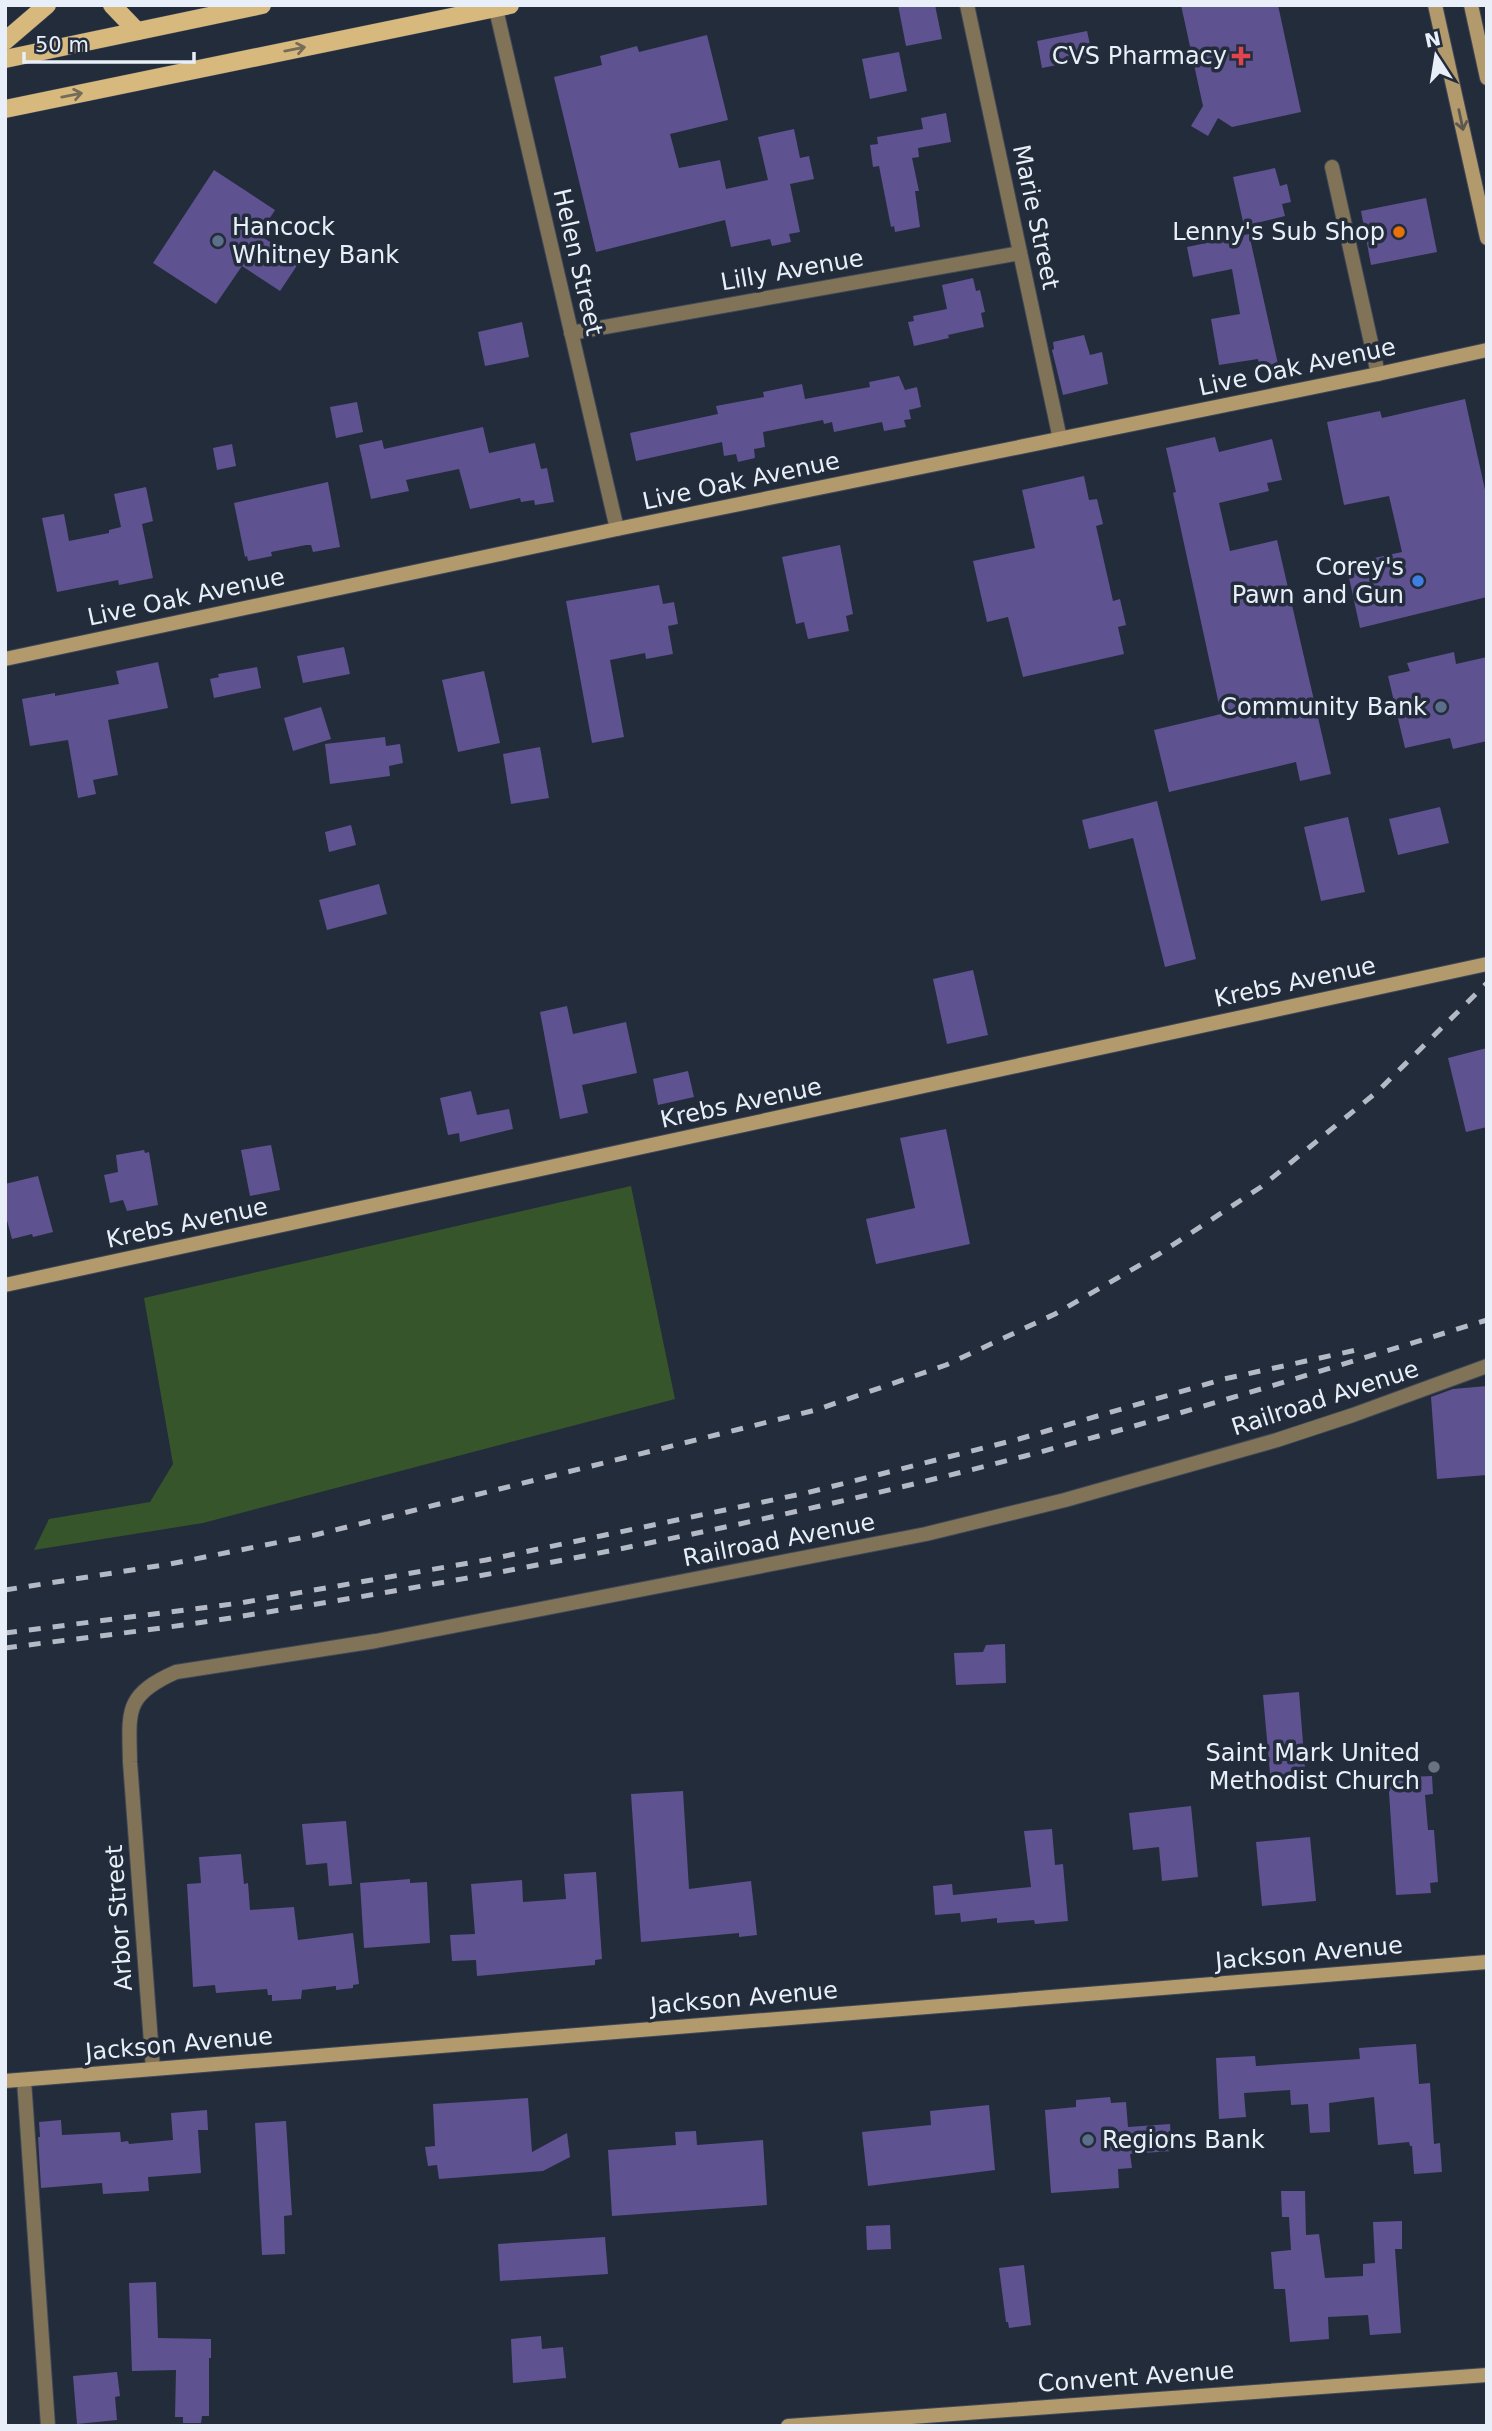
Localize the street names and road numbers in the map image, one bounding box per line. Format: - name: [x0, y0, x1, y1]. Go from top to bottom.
- street label: Marie Street: [1007, 142, 1065, 292]
- street label: Helen Street: [547, 186, 609, 338]
- street label: Lilly Avenue: [718, 244, 866, 296]
- street label: Live Oak Avenue: [1196, 332, 1398, 402]
- street label: Live Oak Avenue: [640, 446, 842, 516]
- street label: Live Oak Avenue: [85, 562, 287, 632]
- street label: Krebs Avenue: [1212, 951, 1378, 1013]
- street label: Krebs Avenue: [658, 1072, 824, 1134]
- street label: Krebs Avenue: [104, 1192, 270, 1254]
- street label: Railroad Avenue: [1228, 1355, 1422, 1441]
- street label: Railroad Avenue: [681, 1508, 877, 1572]
- street label: Arbor Street: [100, 1844, 138, 1992]
- street label: Jackson Avenue: [1212, 1931, 1404, 1975]
- street label: Jackson Avenue: [647, 1976, 839, 2020]
- street label: Jackson Avenue: [82, 2022, 274, 2066]
- street label: Convent Avenue: [1037, 2356, 1235, 2398]

